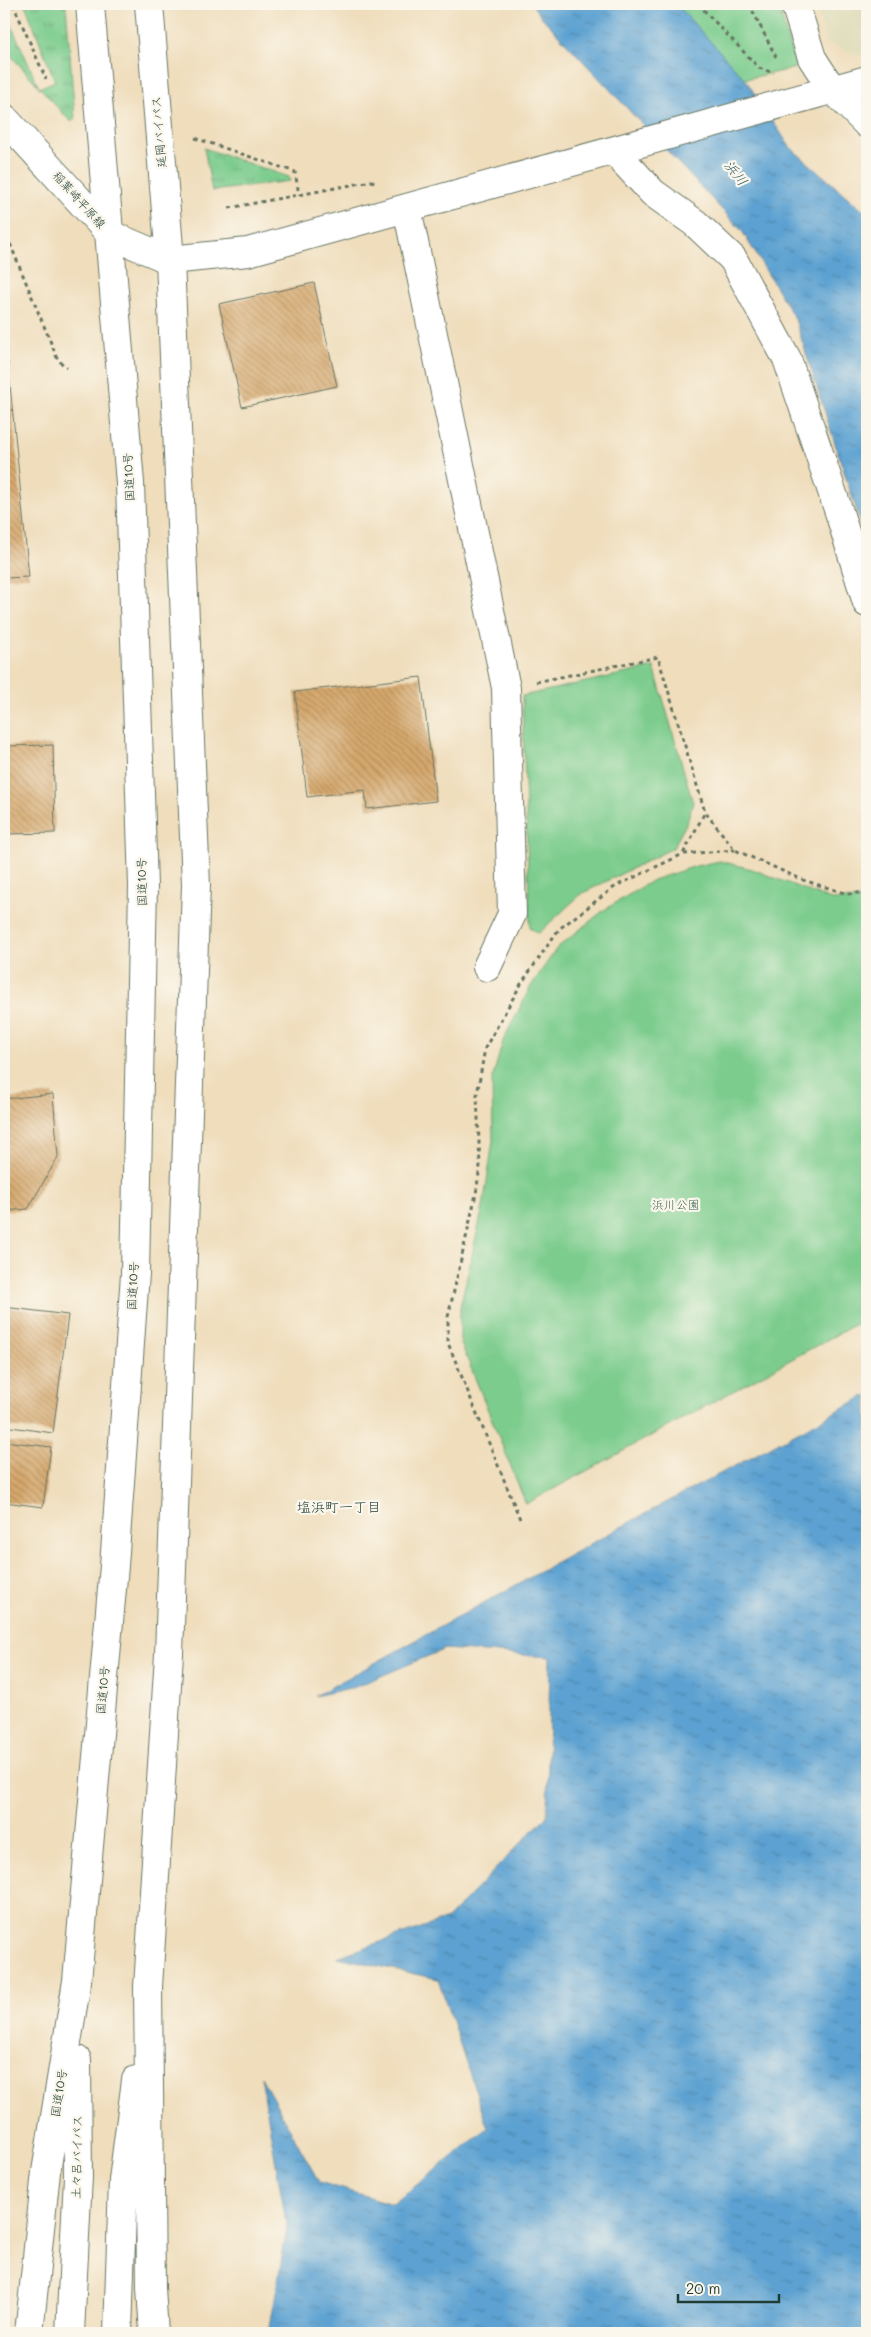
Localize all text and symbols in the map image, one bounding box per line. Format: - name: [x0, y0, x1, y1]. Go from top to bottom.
- street label: 延岡バイパス: [147, 96, 169, 169]
- water label: 浜川: [720, 156, 752, 190]
- street label: 稲葉崎平原線: [50, 167, 110, 231]
- street label: 国道10号: [119, 452, 137, 502]
- street label: 国道10号: [133, 857, 149, 907]
- park label: 浜川公園: [652, 1196, 700, 1212]
- street label: 国道10号: [123, 1261, 141, 1311]
- district label: 塩浜町一丁目: [297, 1497, 381, 1516]
- street label: 国道10号: [92, 1665, 112, 1715]
- street label: 国道10号: [46, 2068, 70, 2118]
- street label: 土々呂バイパス: [67, 2115, 85, 2199]
- scale bar: [678, 2272, 780, 2304]
- text: 20 m: [686, 2278, 720, 2298]

